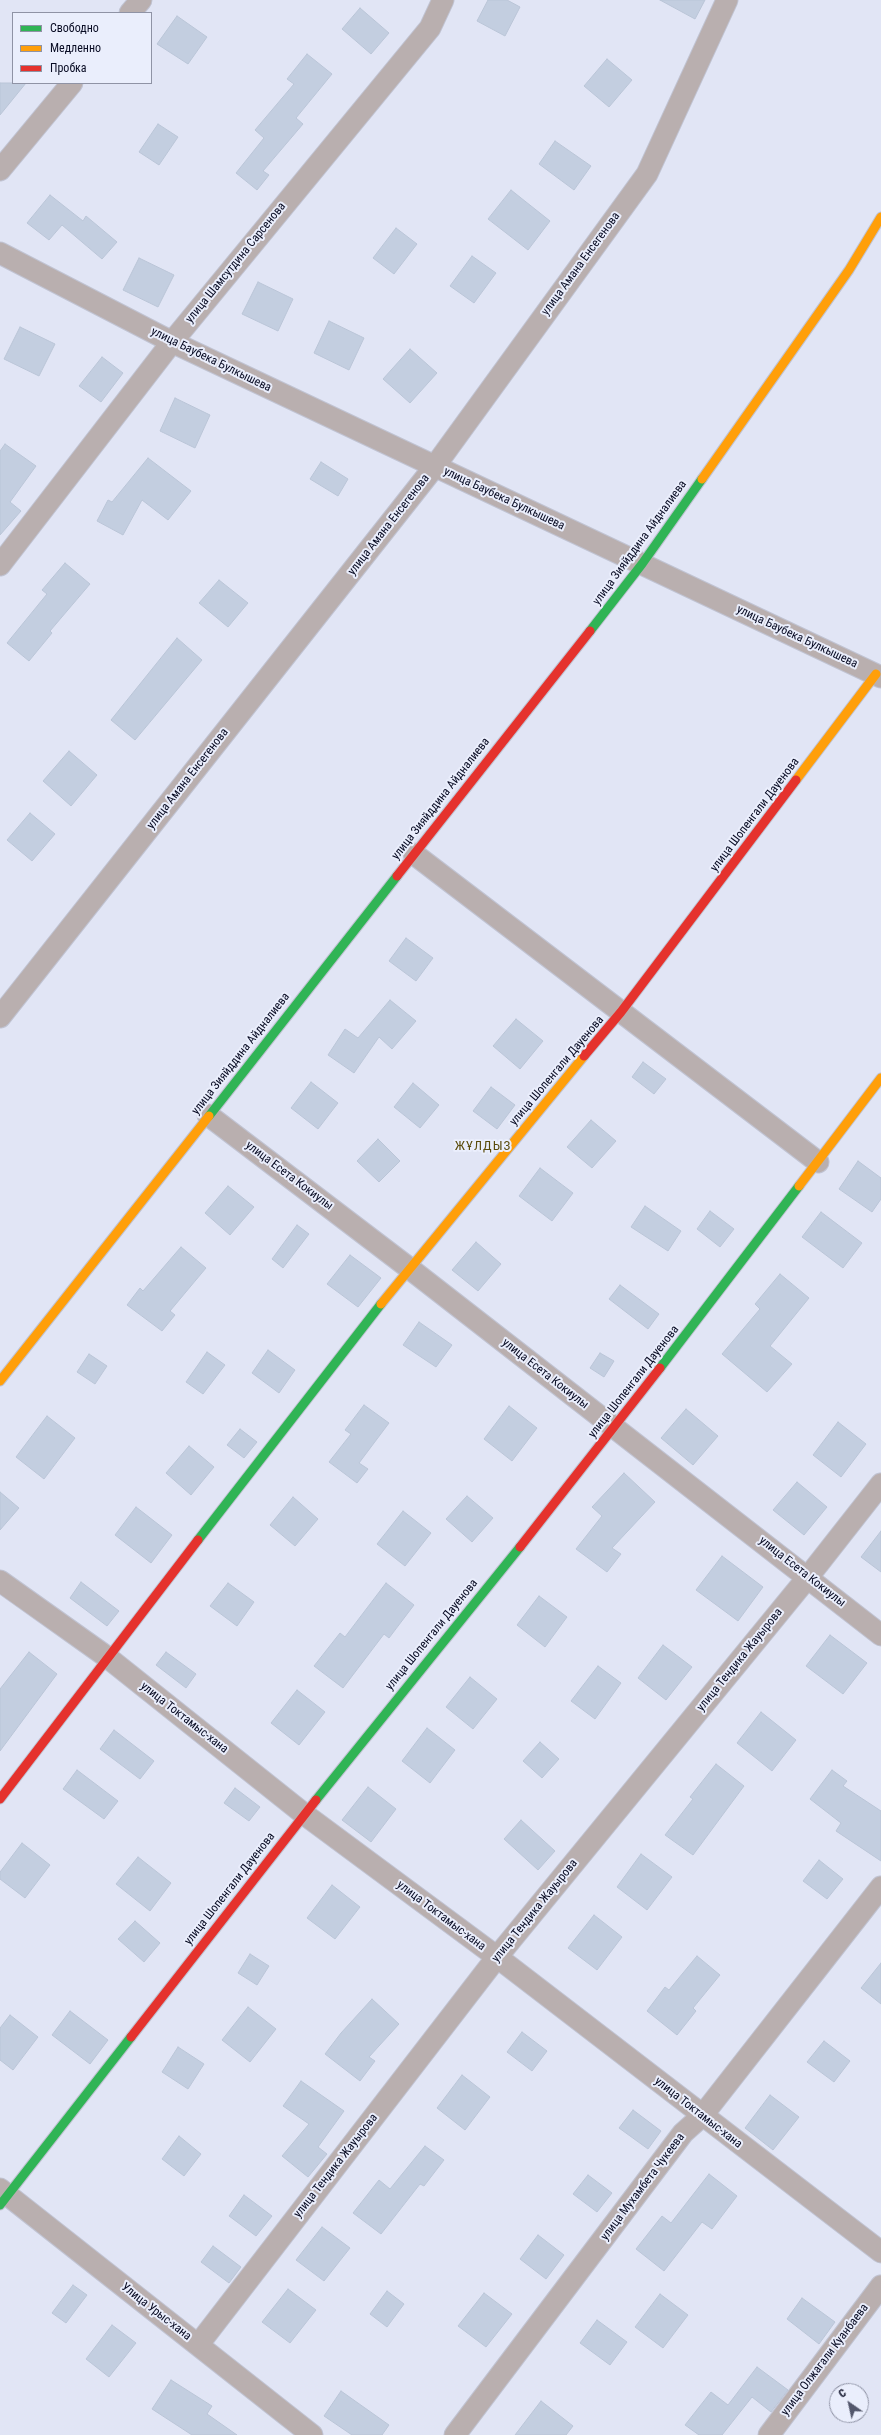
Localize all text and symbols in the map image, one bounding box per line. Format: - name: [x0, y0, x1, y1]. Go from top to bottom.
- legend: [12, 12, 152, 84]
- text: Свободно: [50, 21, 99, 35]
- text: Медленно: [50, 41, 101, 55]
- text: Пробка: [50, 61, 87, 75]
- street label: улица Шамсутдина Сарсенова: [183, 200, 289, 326]
- street label: улица Амана Енсегенова: [539, 210, 623, 318]
- street label: улица Баубека Булкышева: [149, 325, 273, 395]
- street label: улица Баубека Булкышева: [441, 465, 567, 533]
- street label: улица Амана Енсегенова: [345, 472, 433, 578]
- street label: улица Зияйддина Айдналиева: [590, 478, 690, 608]
- street label: улица Баубека Булкышева: [734, 603, 860, 671]
- street label: улица Амана Енсегенова: [144, 726, 232, 832]
- street label: улица Зияйддина Айдналиева: [389, 735, 493, 863]
- street label: улица Шопенгали Дауенова: [708, 755, 802, 875]
- street label: улица Зияйддина Айдналиева: [189, 990, 293, 1118]
- street label: улица Шопенгали Дауенова: [507, 1013, 607, 1129]
- street label: улица Есета Кокиулы: [242, 1138, 336, 1214]
- district label: ЖҰЛДЫЗ: [455, 1139, 511, 1155]
- street label: улица Шопенгали Дауенова: [586, 1323, 682, 1441]
- street label: улица Есета Кокиулы: [499, 1336, 591, 1412]
- street label: улица Есета Кокиулы: [756, 1534, 848, 1610]
- street label: улица Шопенгали Дауенова: [383, 1577, 481, 1693]
- street label: улица Тендика Жауырова: [694, 1606, 786, 1714]
- street label: улица Токтамыс-хана: [137, 1679, 231, 1757]
- street label: улица Шопенгали Дауенова: [182, 1830, 278, 1948]
- street label: улица Тендика Жауырова: [489, 1857, 581, 1965]
- street label: улица Токтамыс-хана: [394, 1878, 488, 1954]
- street label: улица Токтамыс-хана: [651, 2074, 745, 2152]
- street label: улица Тендика Жауырова: [291, 2111, 381, 2221]
- street label: улица Мухамбета Чукеева: [598, 2131, 688, 2243]
- street label: Улица Урыс-хана: [118, 2280, 194, 2344]
- street label: улица Олжагали Куанбаева: [778, 2301, 872, 2419]
- north arrow: [829, 2383, 869, 2423]
- text: С: [836, 2386, 849, 2401]

